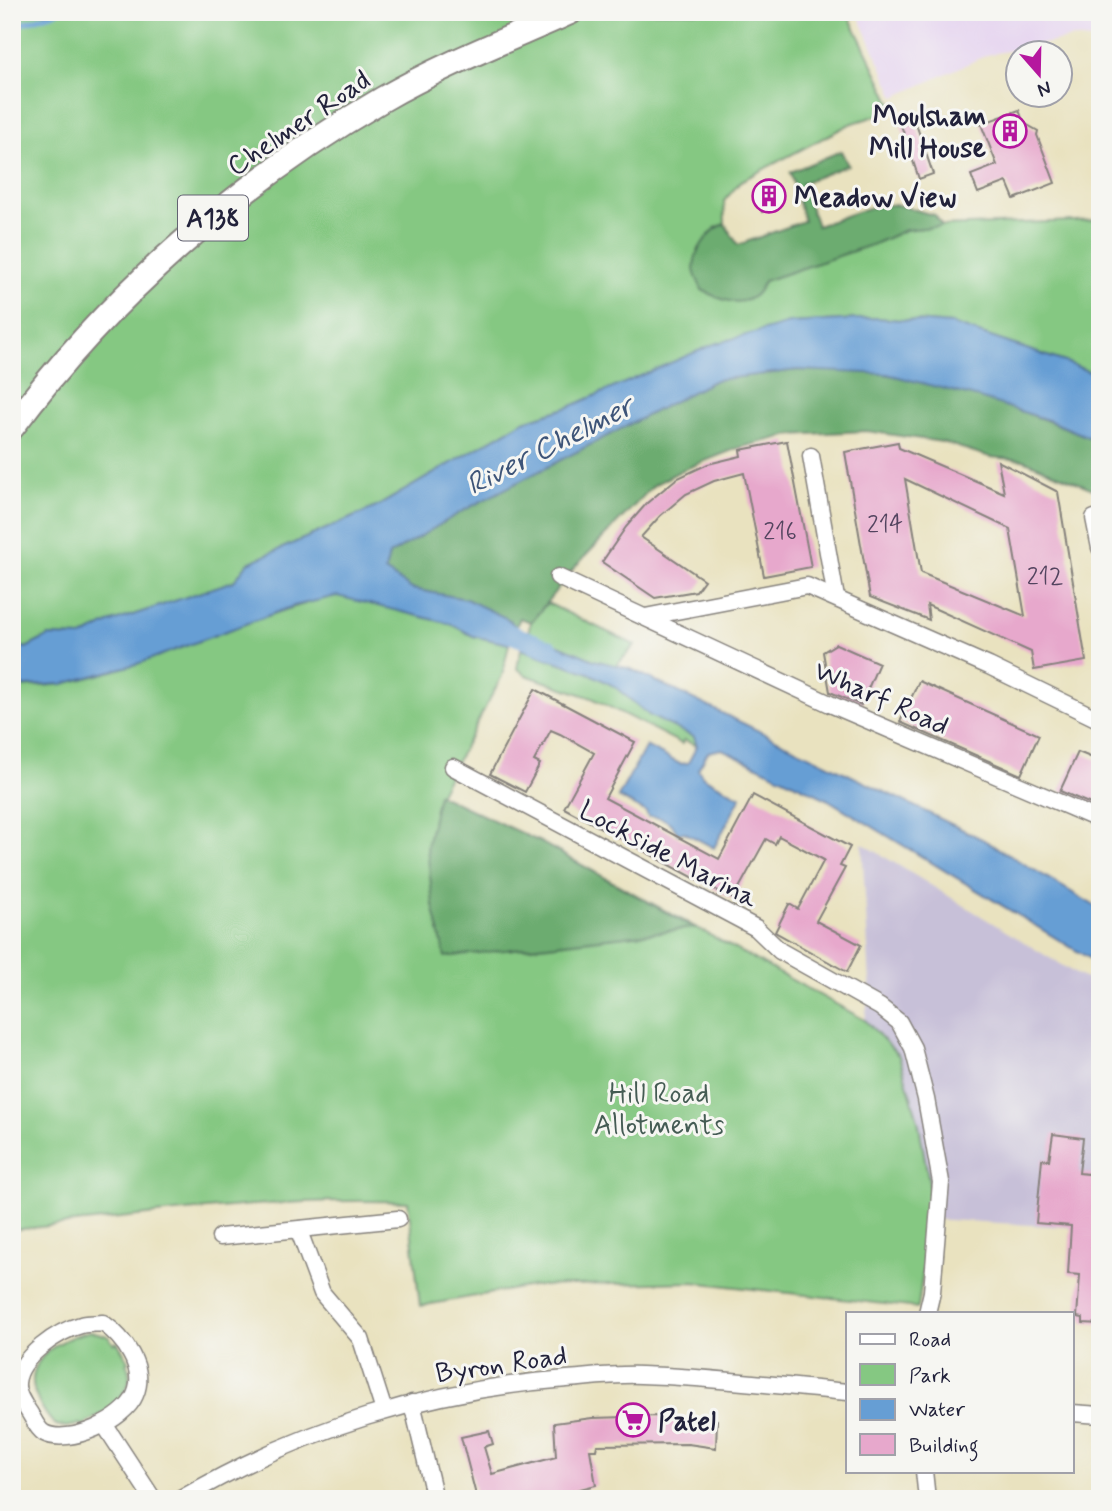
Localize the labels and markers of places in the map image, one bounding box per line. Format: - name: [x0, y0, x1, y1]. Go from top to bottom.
- place label: Moulsham Mill House: [869, 99, 986, 168]
- building icon: Moulsham Mill House: [991, 112, 1029, 150]
- building icon: Meadow View: [750, 177, 788, 215]
- place label: Meadow View: [794, 180, 956, 217]
- supermarket icon: Patel: [614, 1401, 652, 1439]
- place label: Patel: [658, 1404, 716, 1441]

